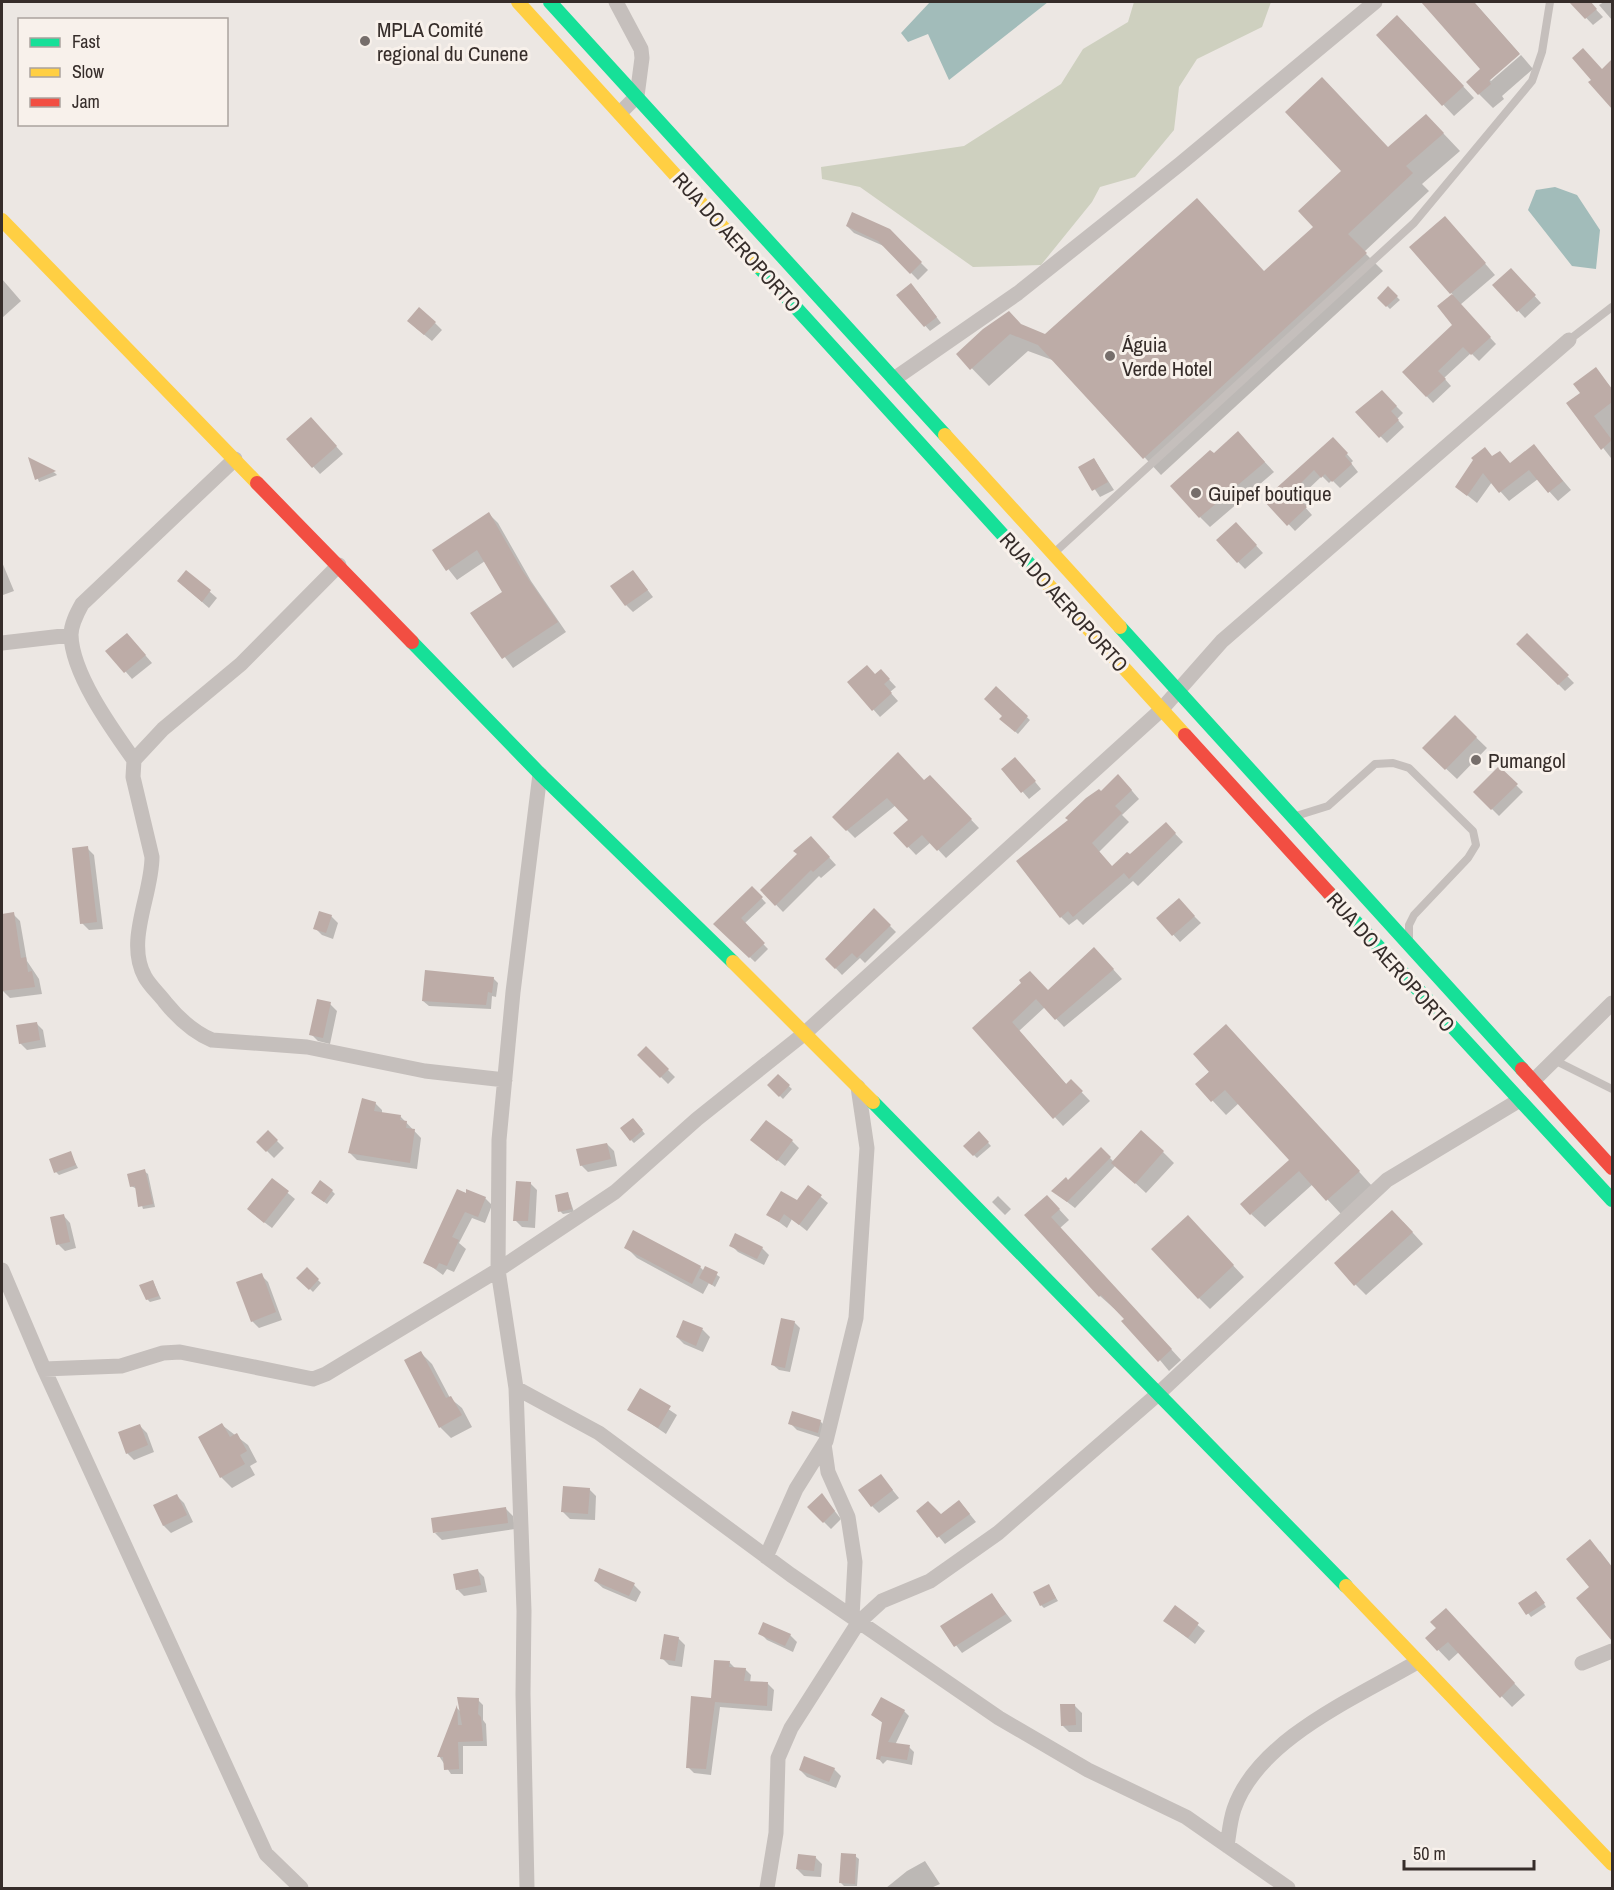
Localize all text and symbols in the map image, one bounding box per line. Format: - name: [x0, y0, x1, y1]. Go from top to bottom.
- place label: MPLA Comité regional du Cunene: [377, 15, 528, 68]
- legend: [18, 18, 228, 126]
- text: Fast: [72, 29, 100, 54]
- marker: MPLA Comité regional du Cunene: [358, 34, 372, 48]
- text: Slow: [72, 59, 104, 84]
- text: Jam: [72, 89, 100, 114]
- street label: RUA DO AEROPORTO: [666, 166, 808, 318]
- place label: Águia Verde Hotel: [1121, 330, 1212, 383]
- marker: Águia Verde Hotel: [1103, 349, 1117, 363]
- place label: Guipef boutique: [1208, 479, 1332, 508]
- marker: Guipef boutique: [1189, 486, 1203, 500]
- street label: RUA DO AEROPORTO: [993, 526, 1135, 678]
- place label: Pumangol: [1488, 746, 1566, 775]
- marker: Pumangol: [1469, 753, 1483, 767]
- street label: RUA DO AEROPORTO: [1320, 886, 1462, 1038]
- scale bar: [1404, 1833, 1534, 1871]
- text: 50 m: [1413, 1841, 1446, 1866]

